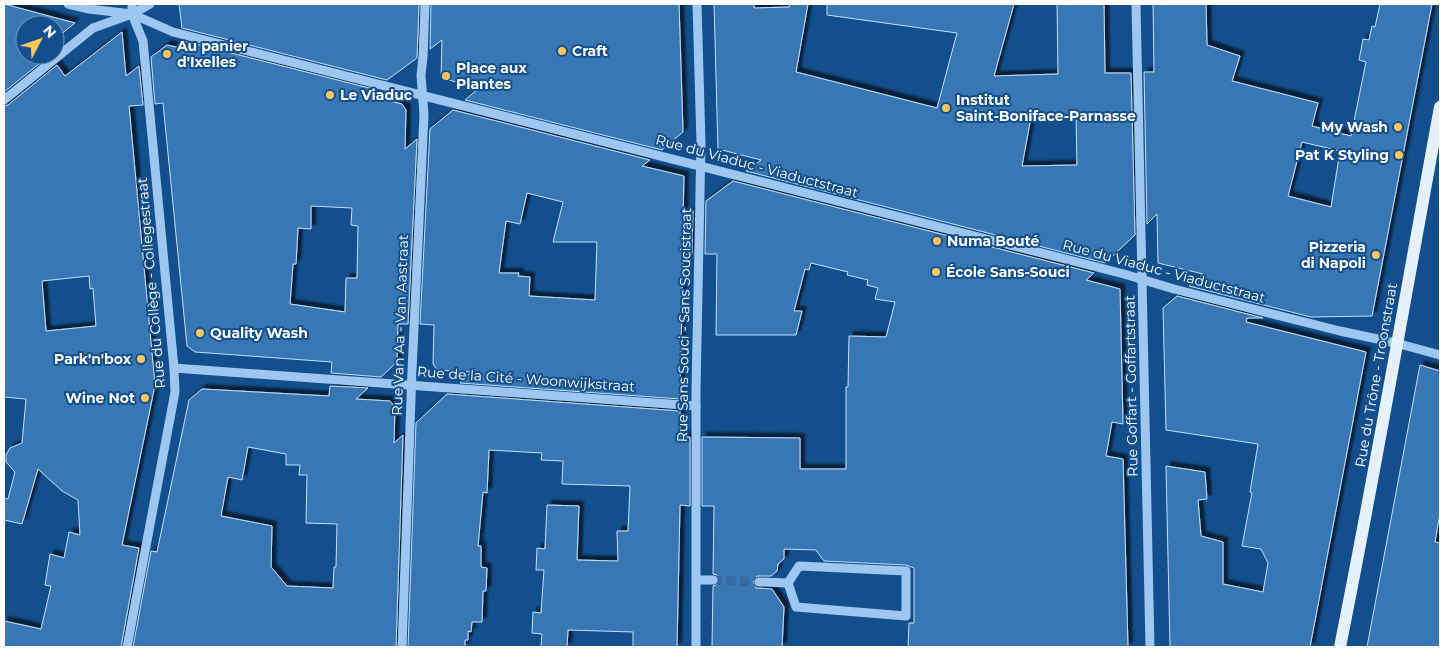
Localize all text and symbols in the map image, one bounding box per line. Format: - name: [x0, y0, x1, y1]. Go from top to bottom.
- north arrow: [15, 15, 65, 65]
- text: N: [39, 21, 60, 42]
- place label: Au panier d'Ixelles: [176, 37, 248, 71]
- place label: Craft: [572, 42, 608, 60]
- marker: Craft: [556, 45, 568, 57]
- marker: Au panier d'Ixelles: [161, 48, 173, 60]
- place label: Place aux Plantes: [456, 59, 527, 93]
- marker: Place aux Plantes: [440, 70, 452, 82]
- place label: Le Viaduc: [340, 86, 413, 104]
- marker: Le Viaduc: [324, 89, 336, 101]
- place label: Institut Saint-Boniface-Parnasse: [956, 91, 1136, 125]
- marker: Institut Saint-Boniface-Parnasse: [940, 102, 952, 114]
- place label: My Wash: [1321, 118, 1388, 136]
- marker: My Wash: [1392, 121, 1404, 133]
- street label: Rue du Viaduc - Viaductstraat: [654, 130, 861, 202]
- place label: Pat K Styling: [1295, 146, 1389, 164]
- marker: Pat K Styling: [1393, 149, 1405, 161]
- street label: Rue du Collège - Collegestraat: [133, 177, 169, 389]
- street label: Rue Sans Souci - Sans Soucistraat: [673, 207, 695, 442]
- place label: Numa Bouté: [947, 232, 1040, 250]
- street label: Rue Van Aa - Van Aastraat: [388, 234, 412, 416]
- marker: Numa Bouté: [931, 235, 943, 247]
- street label: Rue du Viaduc - Viaductstraat: [1061, 235, 1268, 307]
- place label: Pizzeria di Napoli: [1301, 238, 1366, 272]
- marker: Pizzeria di Napoli: [1370, 249, 1382, 261]
- place label: École Sans-Souci: [946, 263, 1070, 281]
- marker: École Sans-Souci: [930, 266, 942, 278]
- street label: Rue du Trône - Troonstraat: [1351, 281, 1401, 469]
- street label: Rue Goffart - Goffartstraat: [1120, 295, 1142, 477]
- place label: Quality Wash: [210, 324, 308, 342]
- marker: Quality Wash: [194, 327, 206, 339]
- place label: Park'n'box: [54, 350, 132, 368]
- marker: Park'n'box: [135, 353, 147, 365]
- street label: Rue de la Cité - Woonwijkstraat: [416, 362, 636, 396]
- place label: Wine Not: [65, 389, 135, 407]
- marker: Wine Not: [139, 392, 151, 404]

